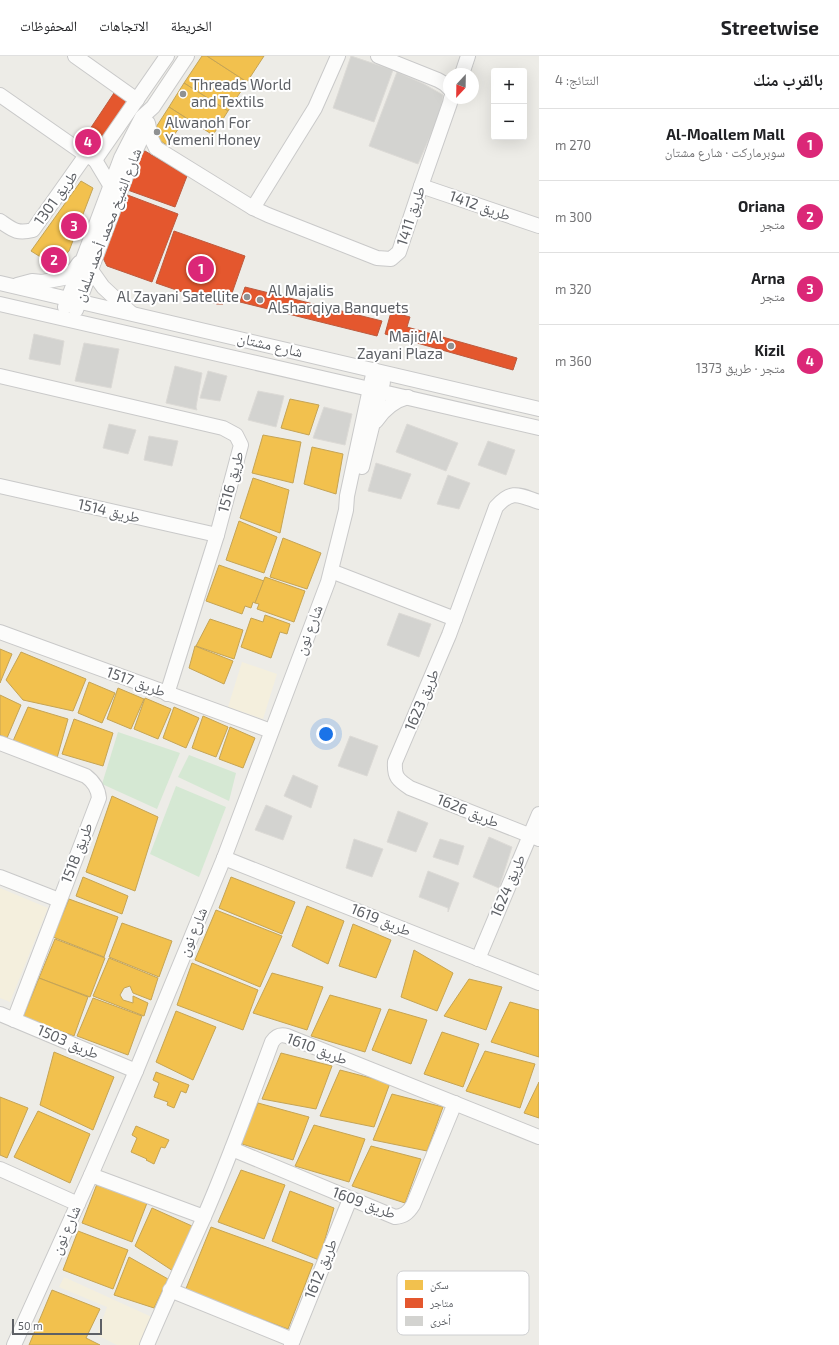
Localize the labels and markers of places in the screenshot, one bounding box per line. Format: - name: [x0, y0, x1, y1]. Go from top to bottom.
- place label: Threads World and Textils: [191, 75, 291, 110]
- marker: Threads World and Textils: [178, 89, 188, 99]
- place label: Alwanoh For Yemeni Honey: [165, 113, 261, 148]
- pin: 4: [75, 127, 101, 157]
- marker: Alwanoh For Yemeni Honey: [152, 127, 162, 137]
- pin: 3: [61, 211, 87, 241]
- pin: 2: [41, 245, 67, 275]
- pin: 1: [188, 254, 214, 284]
- place label: Al Majalis Alsharqiya Banquets: [268, 281, 409, 316]
- place label: Al Zayani Satellite: [117, 287, 239, 305]
- marker: Al Zayani Satellite: [242, 292, 252, 302]
- marker: Al Majalis Alsharqiya Banquets: [255, 295, 265, 305]
- place label: Majid Al Zayani Plaza: [357, 327, 444, 362]
- marker: Majid Al Zayani Plaza: [446, 341, 456, 351]

